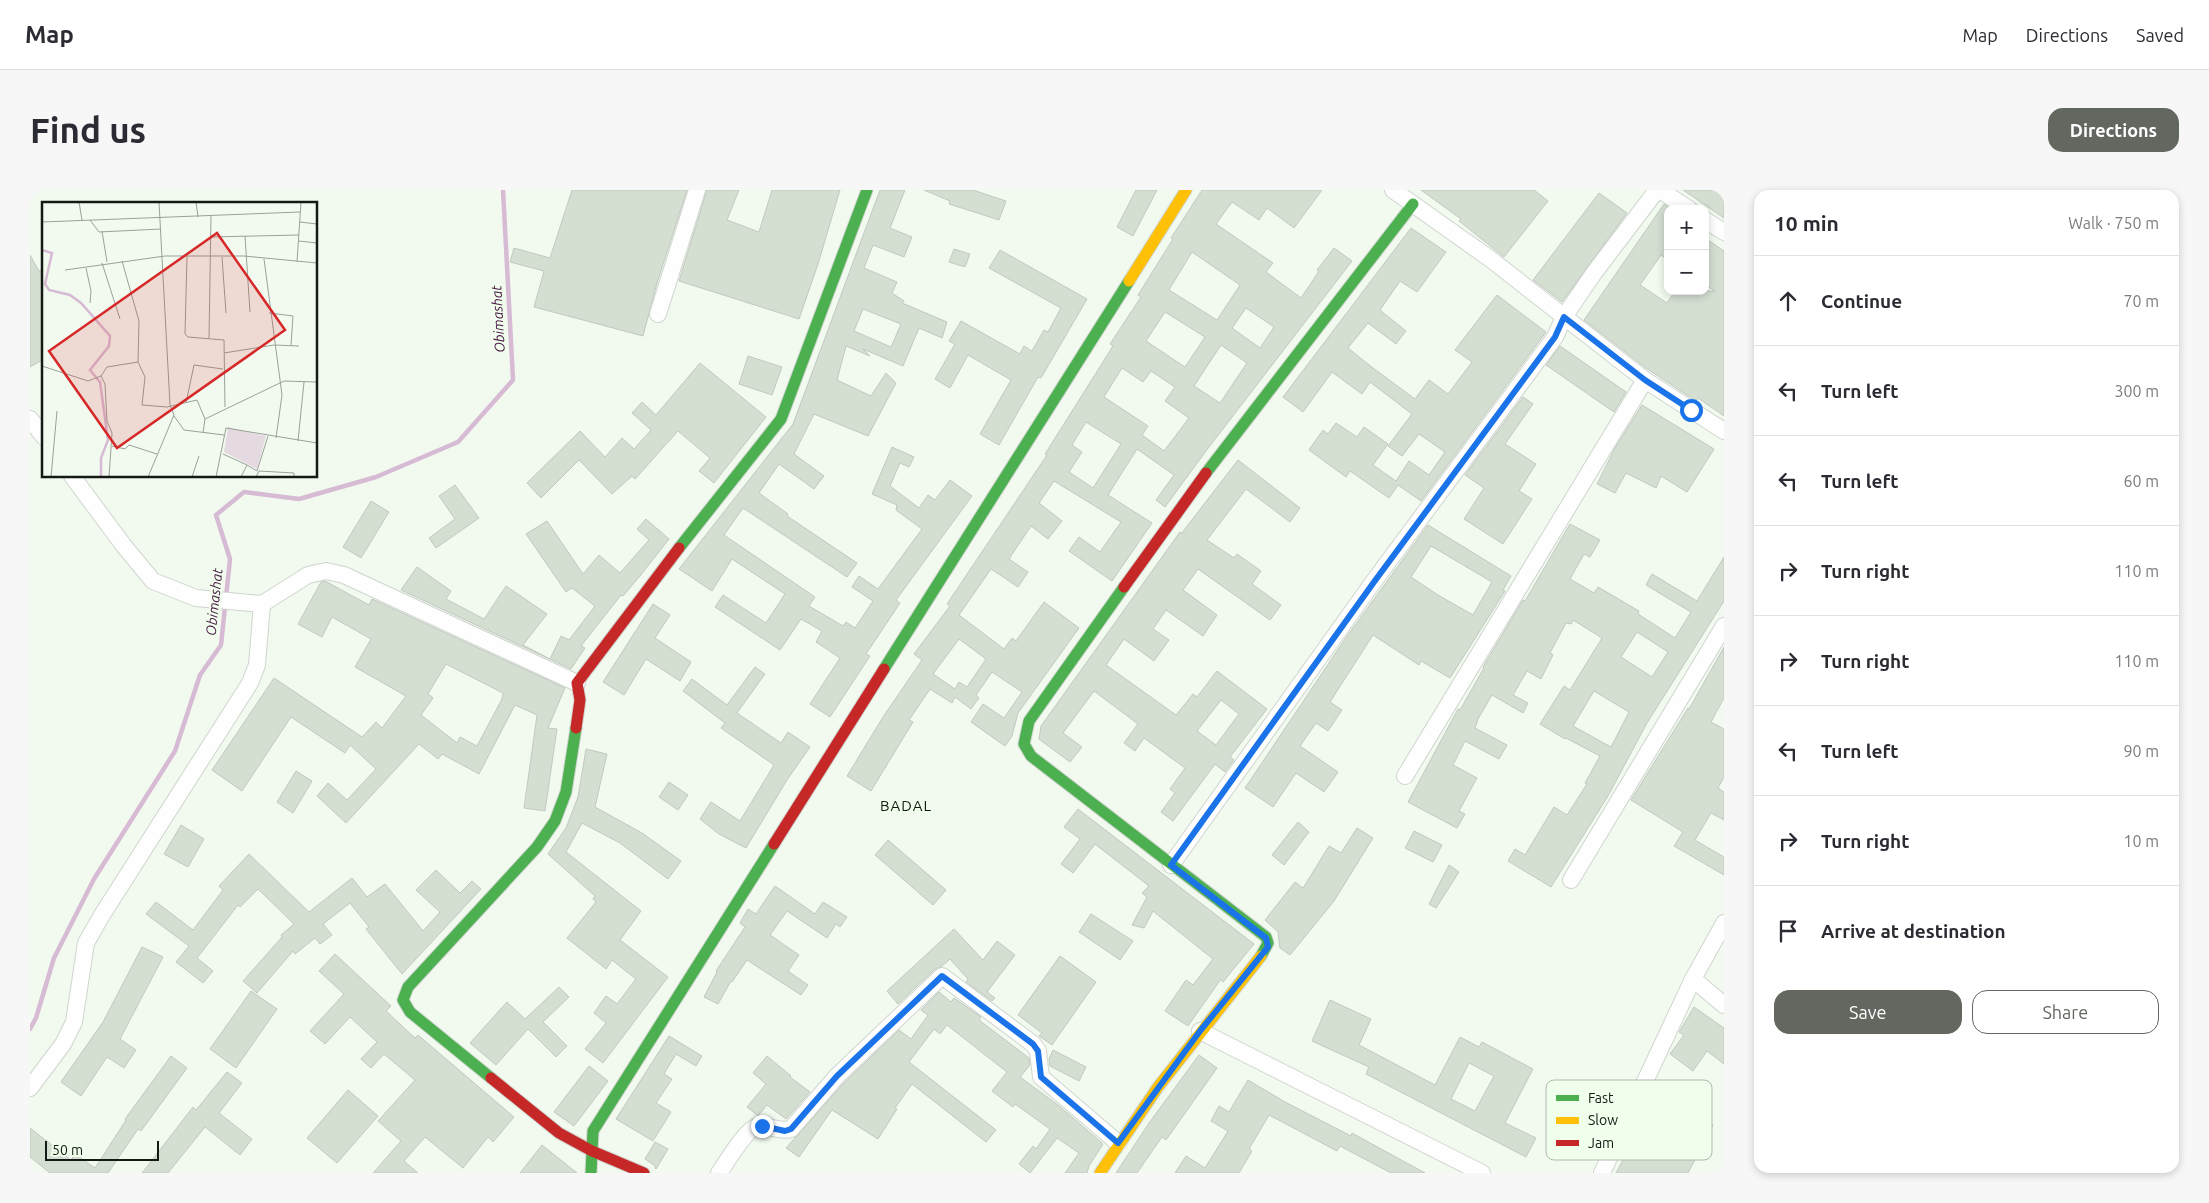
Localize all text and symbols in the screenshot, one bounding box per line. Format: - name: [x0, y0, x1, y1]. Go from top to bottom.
- text: Map: [25, 21, 74, 48]
- text: Map: [1962, 25, 1998, 45]
- text: Directions: [2026, 25, 2108, 45]
- text: Saved: [2136, 25, 2184, 45]
- button: Directions: [2048, 108, 2179, 152]
- text: Find us: [30, 110, 146, 150]
- inset map: [42, 202, 318, 478]
- map controls: [1664, 205, 1709, 295]
- button: +: [1664, 205, 1709, 250]
- text: 10 min: [1774, 211, 1839, 235]
- text: Walk · 750 m: [2068, 214, 2159, 232]
- button: −: [1664, 250, 1709, 295]
- water label: Obimashat: [488, 284, 508, 353]
- icon: ahead: [1774, 287, 1802, 315]
- text: Continue: [1821, 290, 1902, 312]
- text: 70 m: [2123, 292, 2159, 310]
- icon: left: [1774, 377, 1802, 405]
- text: Turn left: [1821, 380, 1899, 402]
- text: 300 m: [2114, 382, 2159, 400]
- route start: [1680, 399, 1703, 422]
- icon: left: [1774, 467, 1802, 495]
- text: Turn left: [1821, 470, 1899, 492]
- text: 60 m: [2123, 472, 2159, 490]
- icon: right: [1774, 557, 1802, 585]
- text: Turn right: [1821, 560, 1909, 582]
- text: 110 m: [2114, 562, 2159, 580]
- water label: Obimashat: [203, 567, 226, 637]
- icon: right: [1774, 647, 1802, 675]
- text: Turn right: [1821, 650, 1909, 672]
- text: 110 m: [2114, 652, 2159, 670]
- icon: left: [1774, 737, 1802, 765]
- text: Turn left: [1821, 740, 1899, 762]
- text: 90 m: [2123, 742, 2159, 760]
- district label: BADAL: [880, 797, 932, 814]
- icon: right: [1774, 827, 1802, 855]
- text: Turn right: [1821, 830, 1909, 852]
- text: 10 m: [2123, 832, 2159, 850]
- icon: arrive: [1774, 917, 1802, 945]
- text: Arrive at destination: [1821, 920, 2006, 942]
- button: Save: [1774, 990, 1962, 1034]
- button: Share: [1972, 990, 2159, 1034]
- legend: [1546, 1080, 1712, 1160]
- text: Fast: [1588, 1090, 1614, 1106]
- text: Slow: [1588, 1112, 1618, 1128]
- route end: [751, 1115, 774, 1138]
- text: Jam: [1588, 1135, 1614, 1151]
- scale bar: [45, 1138, 159, 1161]
- text: 50 m: [52, 1142, 83, 1158]

